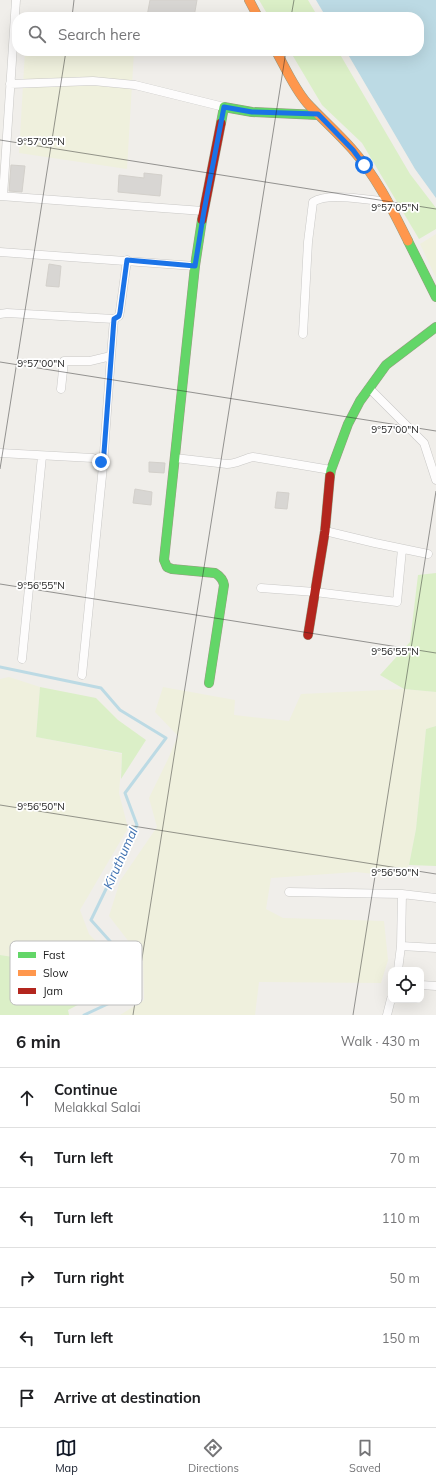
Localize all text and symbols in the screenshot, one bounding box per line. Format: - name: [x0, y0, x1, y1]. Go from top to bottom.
- search box: [12, 12, 424, 56]
- icon: search: [26, 23, 48, 45]
- text: Search here: [58, 25, 140, 44]
- text: 9°57'05"N: [17, 135, 65, 148]
- route start: [355, 156, 373, 174]
- text: 9°57'05"N: [371, 201, 419, 214]
- text: 9°57'00"N: [17, 357, 65, 370]
- text: 9°57'00"N: [371, 423, 419, 436]
- route end: [92, 453, 110, 471]
- text: 9°56'55"N: [17, 579, 65, 592]
- text: 9°56'55"N: [371, 645, 419, 658]
- text: 9°56'50"N: [17, 800, 65, 813]
- water label: Kiruthumal: [99, 824, 141, 891]
- text: 9°56'50"N: [371, 866, 419, 879]
- legend: [10, 941, 142, 1005]
- text: Fast: [43, 948, 65, 962]
- text: Slow: [43, 966, 69, 980]
- map controls: [388, 967, 424, 1003]
- button: locate: [388, 967, 424, 1003]
- text: Jam: [43, 984, 63, 998]
- text: 6 min: [16, 1031, 61, 1052]
- text: Walk · 430 m: [341, 1033, 420, 1049]
- text: Continue: [54, 1080, 117, 1099]
- icon: ahead: [16, 1087, 38, 1109]
- text: 50 m: [390, 1090, 420, 1106]
- text: Melakkal Salai: [54, 1099, 141, 1115]
- icon: left: [16, 1147, 38, 1169]
- text: Turn left: [54, 1148, 113, 1167]
- text: 70 m: [390, 1150, 420, 1166]
- icon: left: [16, 1207, 38, 1229]
- text: Turn left: [54, 1208, 113, 1227]
- text: 110 m: [382, 1210, 420, 1226]
- icon: right: [16, 1267, 38, 1289]
- text: Turn right: [54, 1268, 124, 1287]
- text: 50 m: [390, 1270, 420, 1286]
- icon: left: [16, 1327, 38, 1349]
- text: Turn left: [54, 1328, 113, 1347]
- text: 150 m: [382, 1330, 420, 1346]
- icon: arrive: [16, 1387, 38, 1409]
- text: Arrive at destination: [54, 1388, 201, 1407]
- tab: Map: [55, 1437, 78, 1475]
- tab: Directions: [188, 1437, 239, 1475]
- tab: Saved: [349, 1437, 381, 1475]

